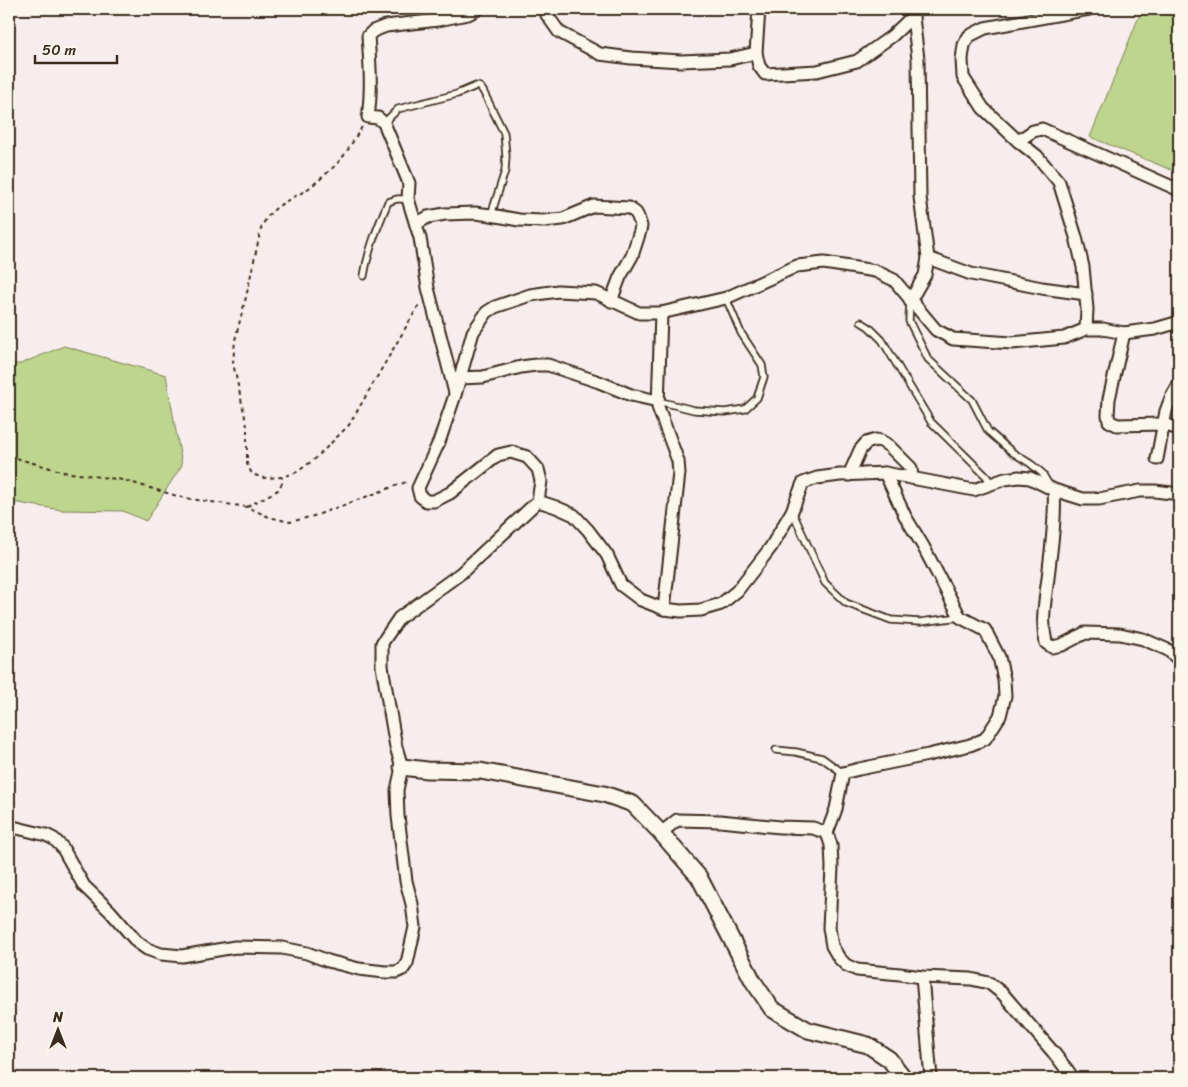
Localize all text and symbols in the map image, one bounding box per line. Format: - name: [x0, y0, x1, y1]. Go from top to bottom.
- scale bar: [35, 32, 118, 64]
- text: 50 m: [42, 37, 77, 63]
- north arrow: [32, 1004, 82, 1054]
- text: N: [52, 1005, 63, 1030]

